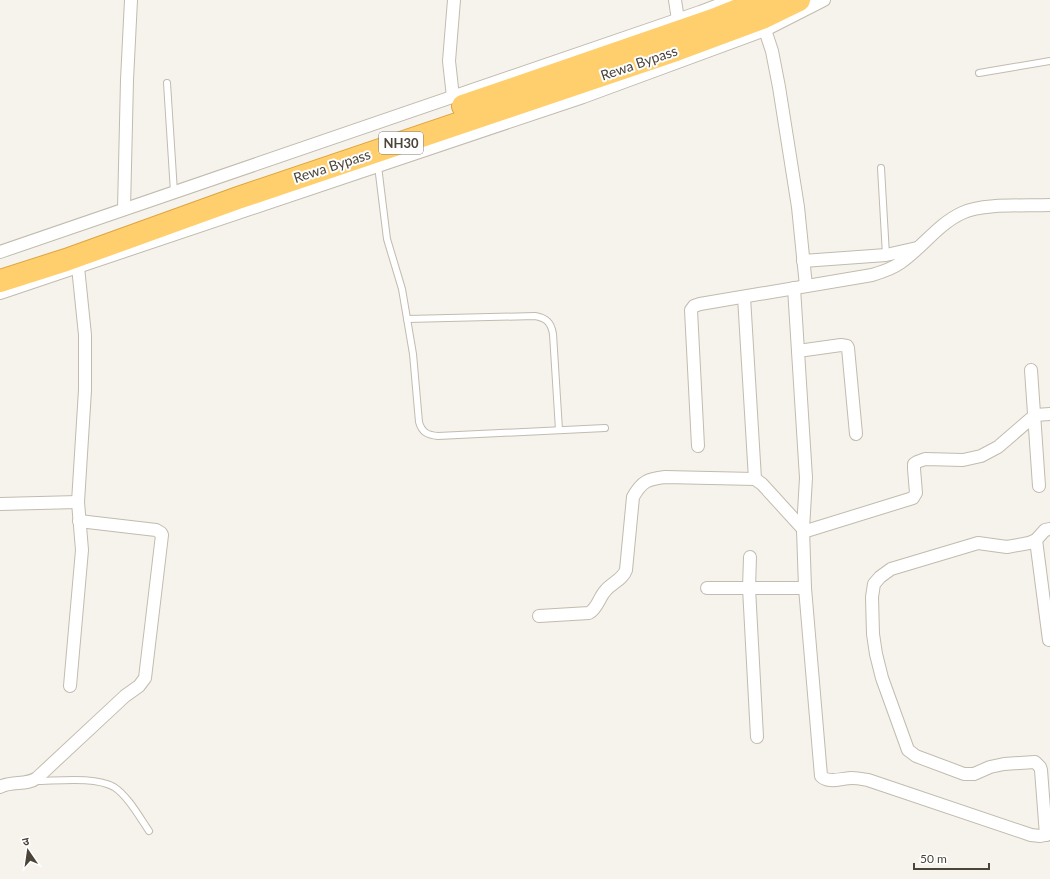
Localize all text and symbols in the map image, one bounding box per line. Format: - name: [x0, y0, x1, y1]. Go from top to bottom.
- street label: Rewa Bypass: [598, 41, 679, 84]
- road number: NH30: [379, 132, 423, 154]
- street label: Rewa Bypass: [291, 145, 373, 186]
- north arrow: [8, 831, 48, 871]
- text: उ: [21, 834, 31, 848]
- scale bar: [914, 845, 989, 871]
- text: 50 m: [920, 851, 947, 866]

